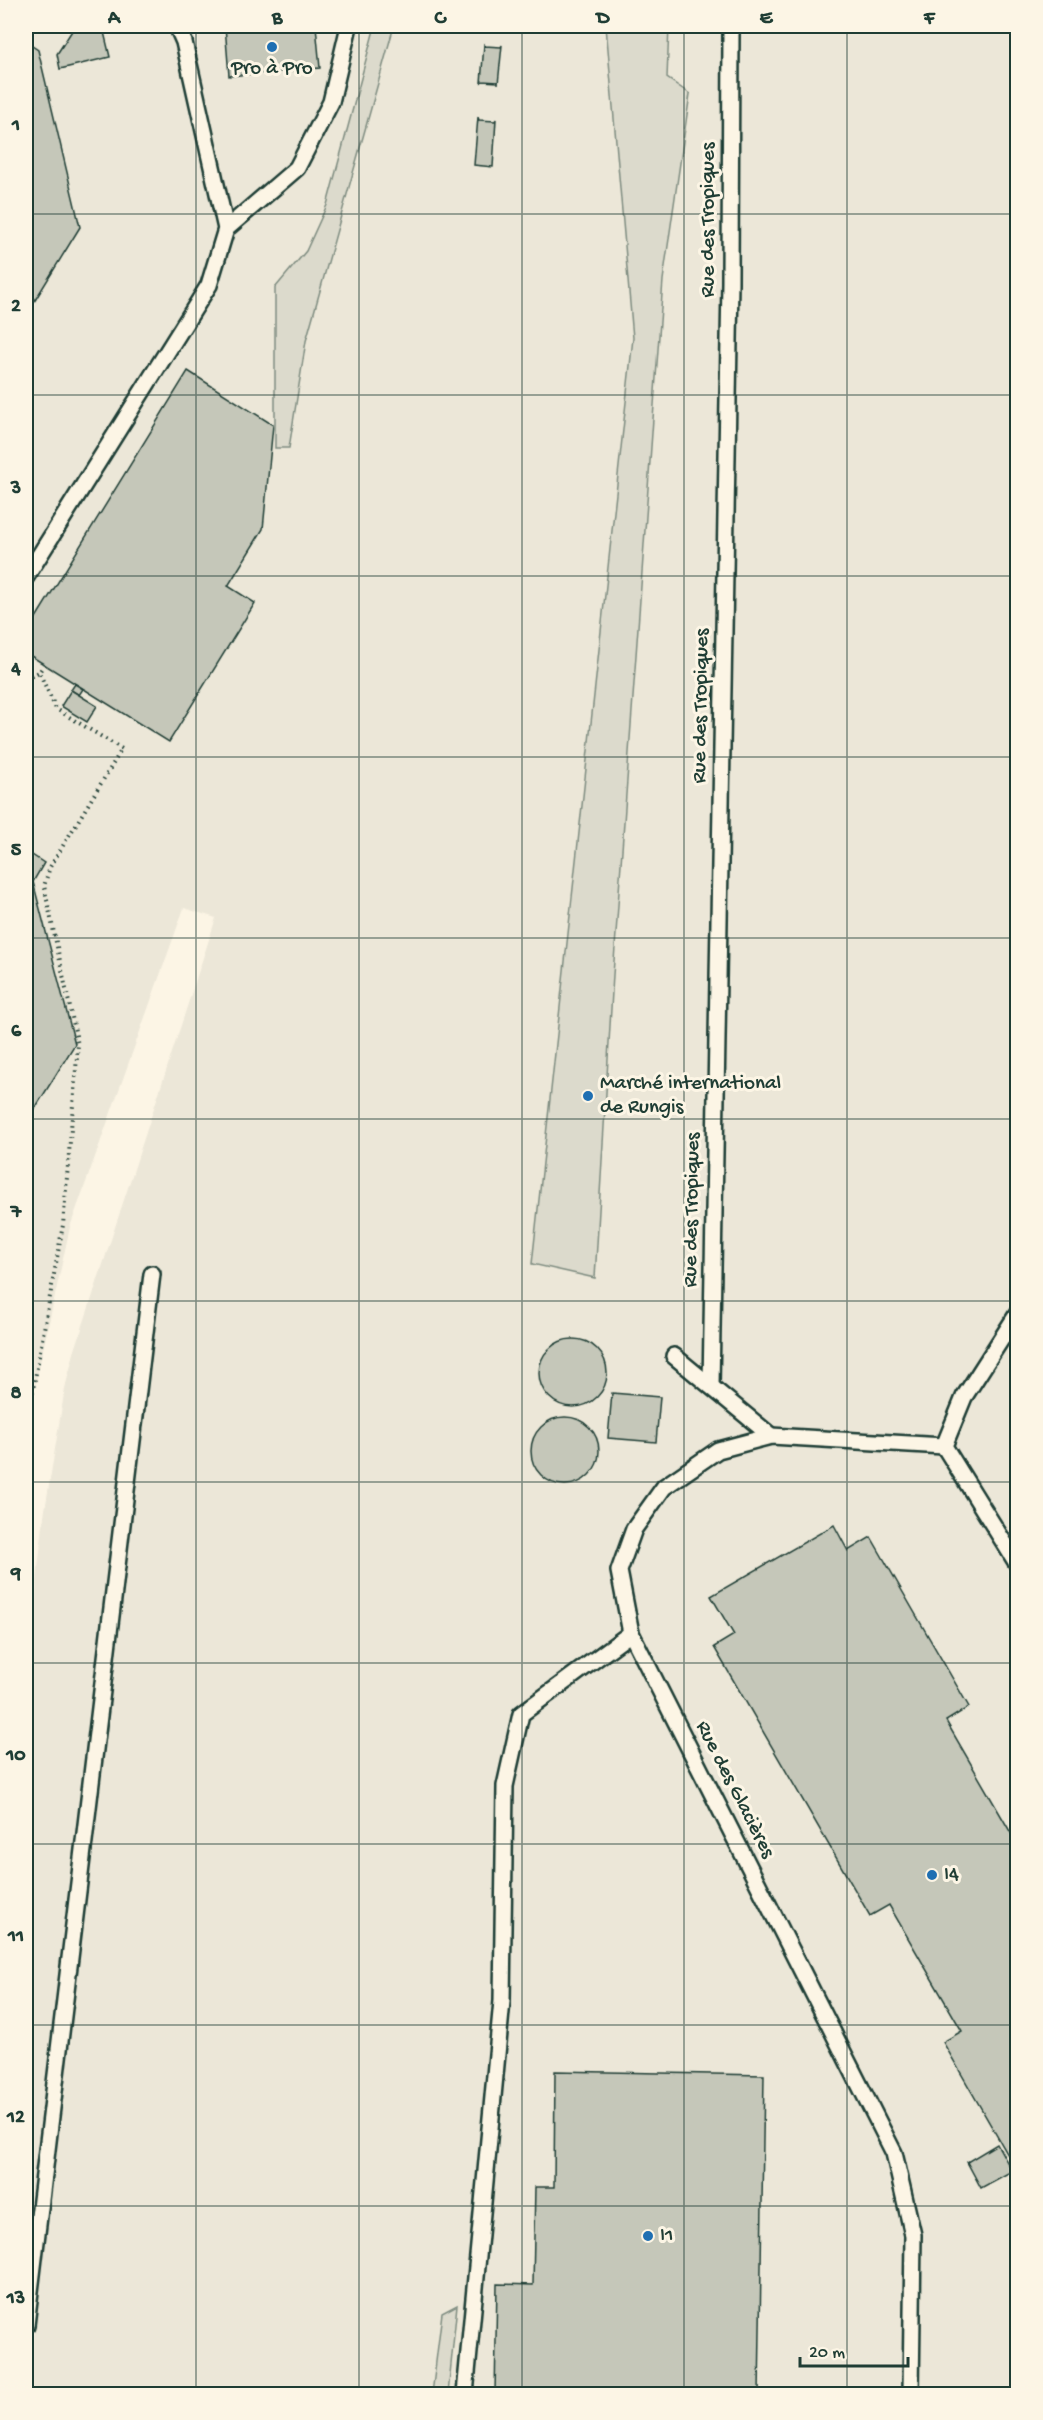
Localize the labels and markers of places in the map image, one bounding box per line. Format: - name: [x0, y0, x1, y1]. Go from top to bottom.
- marker: Pro à Pro: [265, 40, 279, 54]
- place label: Pro à Pro: [230, 57, 313, 82]
- place label: Marché international de Rungis: [600, 1072, 781, 1121]
- marker: Marché international de Rungis: [581, 1089, 595, 1103]
- place label: I4: [944, 1863, 959, 1888]
- marker: I4: [925, 1868, 939, 1882]
- place label: I1: [660, 2224, 674, 2249]
- marker: I1: [641, 2229, 655, 2243]

